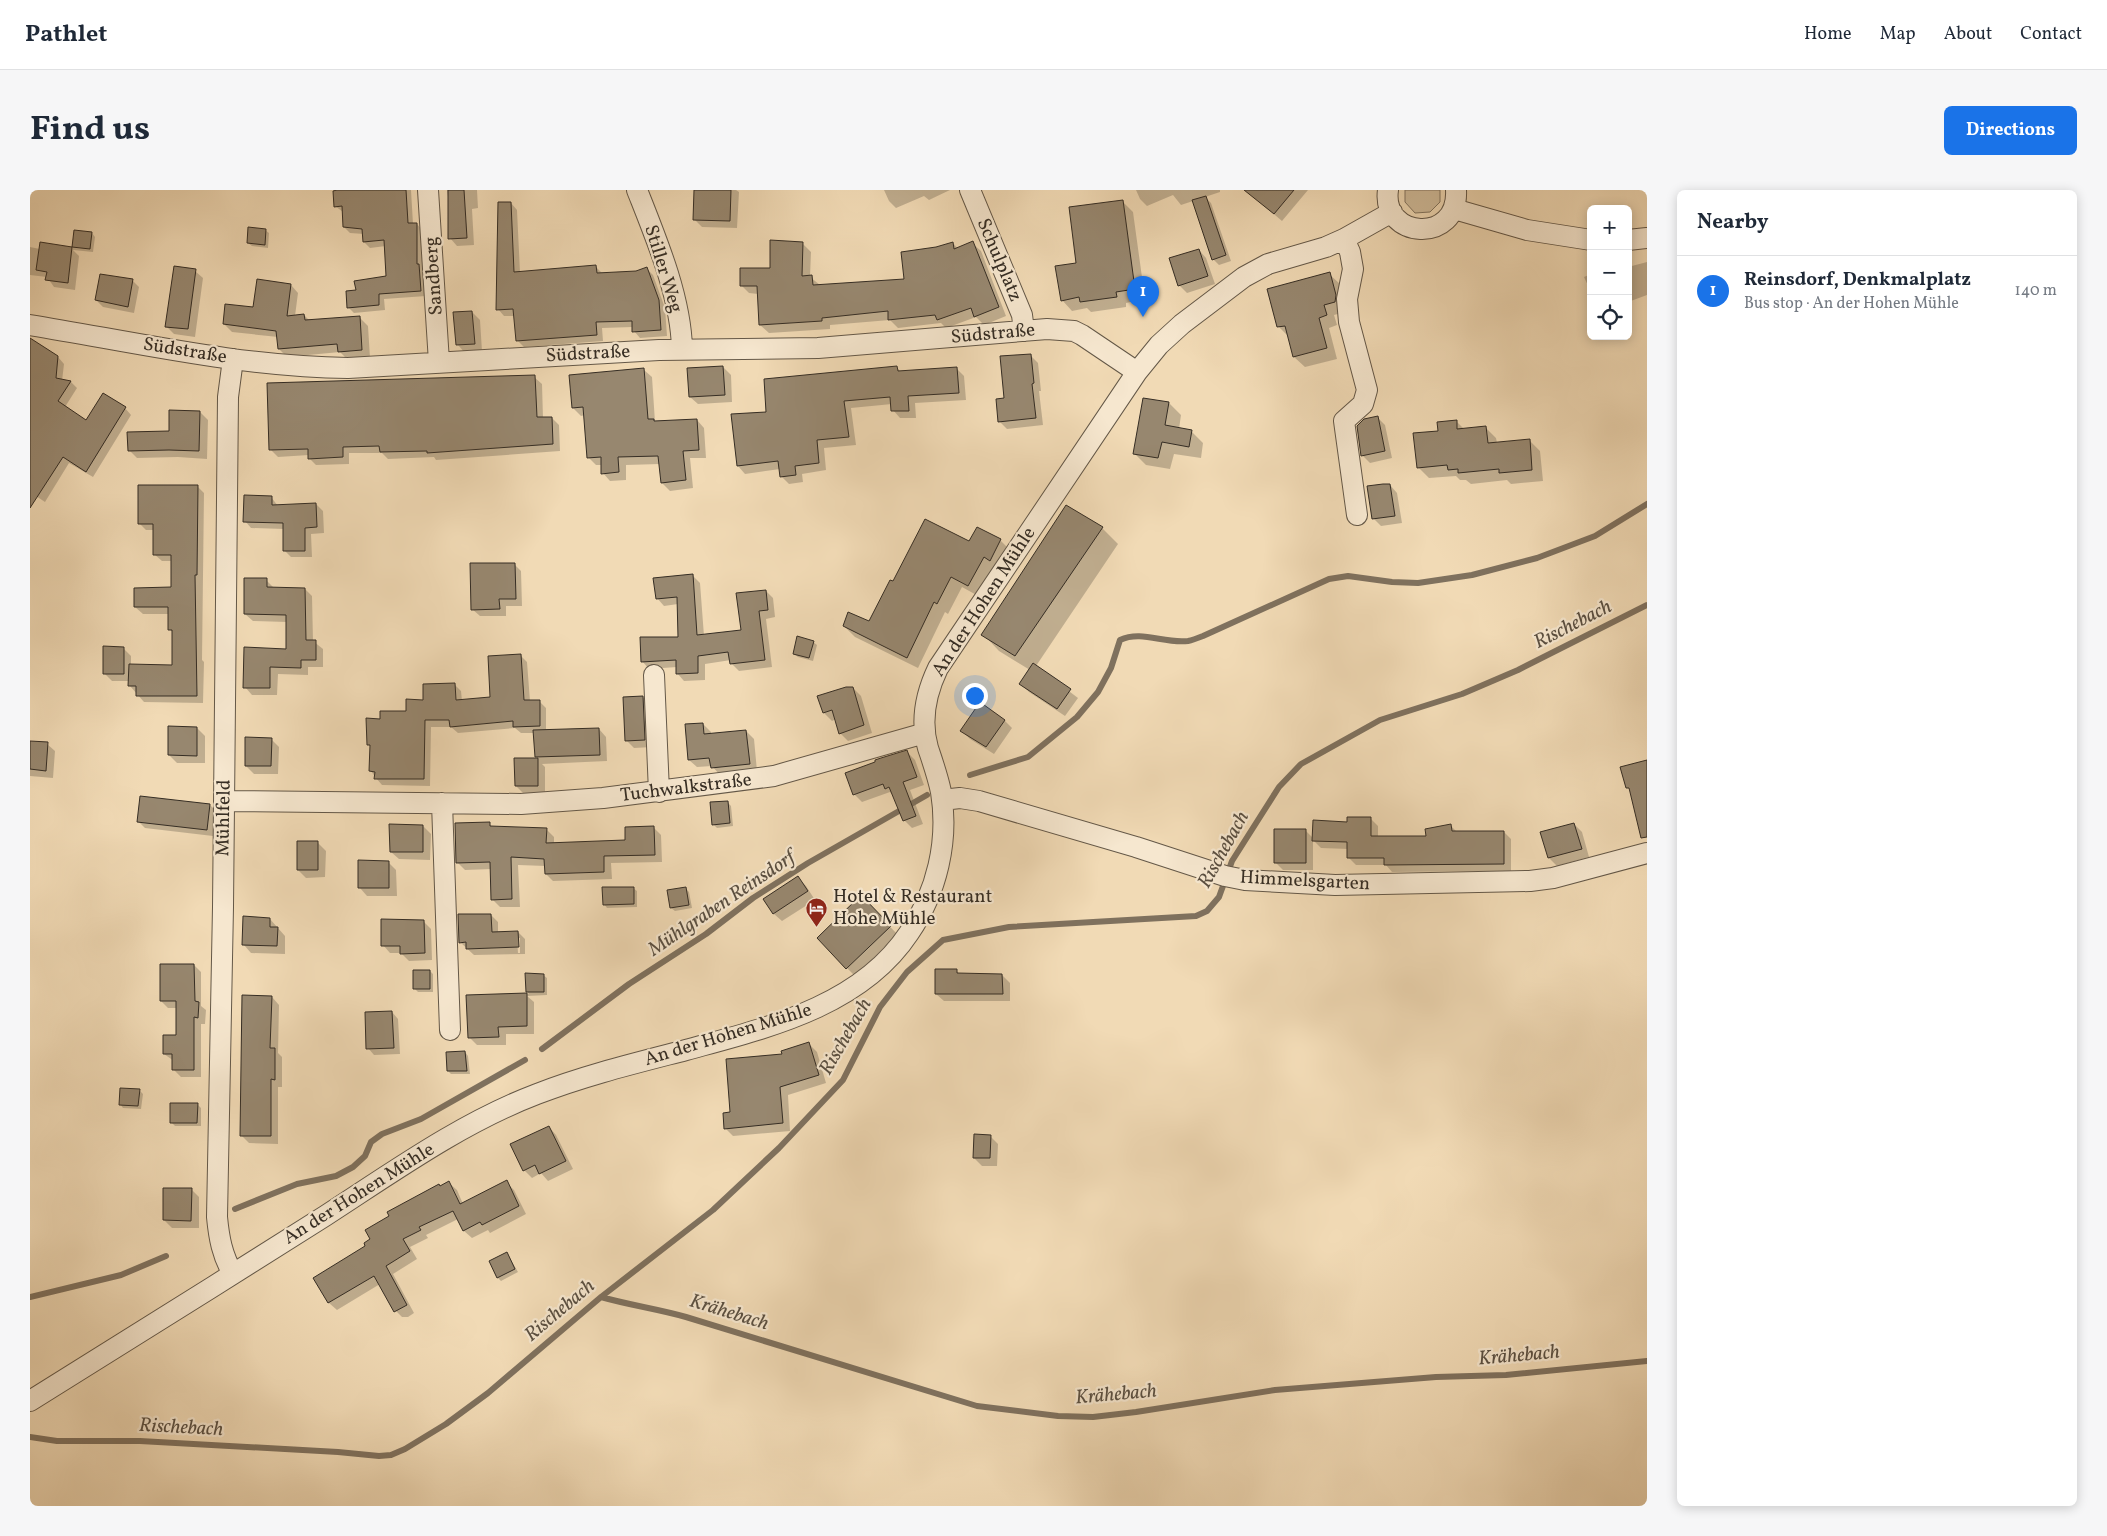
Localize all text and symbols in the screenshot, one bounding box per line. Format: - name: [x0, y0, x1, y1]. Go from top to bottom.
- text: Pathlet: [25, 18, 107, 52]
- text: Home: [1804, 22, 1852, 47]
- text: Map: [1880, 22, 1916, 47]
- text: About: [1944, 22, 1992, 47]
- text: Contact: [2020, 22, 2082, 47]
- text: Find us: [30, 106, 150, 154]
- button: Directions: [1944, 106, 2077, 155]
- map controls: [1587, 205, 1632, 340]
- button: +: [1587, 205, 1632, 250]
- text: Nearby: [1697, 208, 1768, 237]
- street label: Schulplatz: [970, 214, 1028, 306]
- street label: Stiller Weg: [637, 222, 689, 316]
- street label: Sandberg: [418, 236, 450, 316]
- button: −: [1587, 250, 1632, 295]
- text: Reinsdorf, Denkmalplatz: [1744, 267, 1971, 293]
- pin: 1: [1127, 276, 1159, 317]
- text: 1: [1710, 280, 1716, 302]
- text: 140 m: [2015, 280, 2057, 302]
- text: Bus stop · An der Hohen Mühle: [1744, 293, 1959, 315]
- button: locate: [1587, 295, 1632, 340]
- street label: Südstraße: [950, 317, 1036, 351]
- street label: Südstraße: [141, 332, 229, 370]
- street label: Südstraße: [545, 339, 631, 369]
- street label: An der Hohen Mühle: [926, 522, 1042, 682]
- water label: Rischebach: [1529, 593, 1617, 657]
- your location: [962, 683, 988, 709]
- street label: Tuchwalkstraße: [619, 767, 753, 809]
- street label: Mühlfeld: [210, 779, 238, 857]
- water label: Rischebach: [1191, 806, 1257, 894]
- water label: Mühlgraben Reinsdorf: [642, 842, 805, 964]
- street label: Himmelsgarten: [1239, 865, 1371, 897]
- place label: Hotel & Restaurant Hohe Mühle: [833, 884, 993, 932]
- hotel icon: Hotel & Restaurant Hohe Mühle: [805, 896, 829, 927]
- water label: Rischebach: [813, 993, 879, 1081]
- street label: An der Hohen Mühle: [641, 997, 815, 1073]
- street label: An der Hohen Mühle: [278, 1137, 440, 1251]
- water label: Rischebach: [519, 1273, 601, 1349]
- water label: Krähebach: [686, 1288, 772, 1338]
- water label: Krähebach: [1477, 1338, 1561, 1374]
- water label: Krähebach: [1074, 1377, 1158, 1413]
- water label: Rischebach: [138, 1412, 224, 1444]

